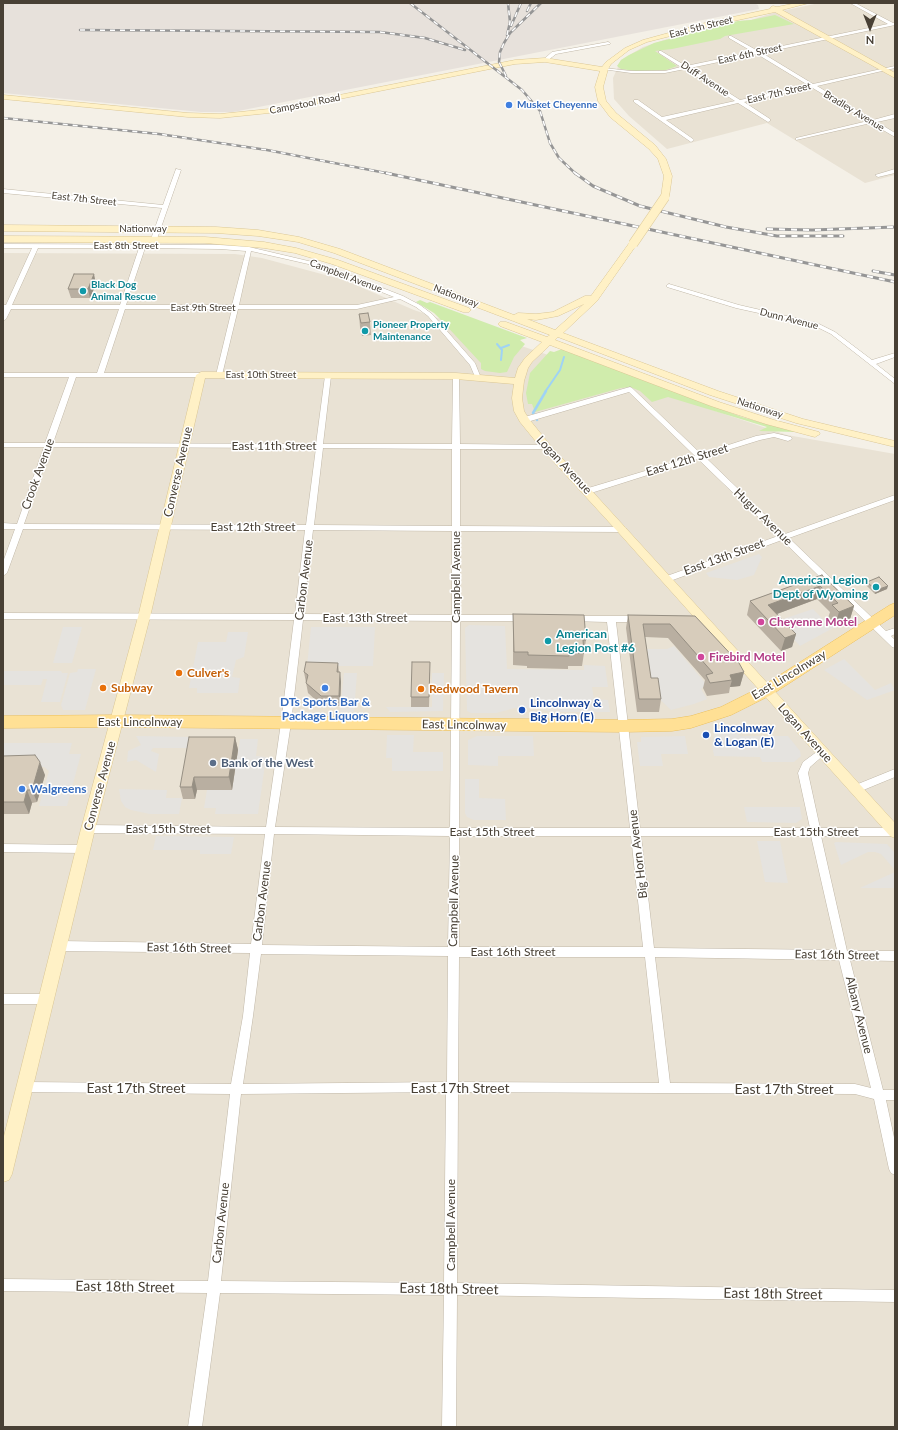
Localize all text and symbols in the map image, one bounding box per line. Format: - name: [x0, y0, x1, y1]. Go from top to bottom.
- north arrow: [850, 8, 890, 48]
- street label: East 5th Street: [668, 13, 734, 41]
- text: N: [866, 34, 874, 47]
- street label: East 6th Street: [717, 41, 783, 67]
- street label: Duff Avenue: [678, 59, 732, 99]
- street label: East 7th Street: [746, 80, 812, 106]
- street label: Bradley Avenue: [821, 88, 887, 134]
- street label: Campstool Road: [269, 91, 341, 117]
- place label: Musket Cheyenne: [517, 99, 597, 111]
- marker: Musket Cheyenne: [504, 100, 514, 110]
- street label: East 7th Street: [51, 190, 117, 208]
- street label: Nationway: [119, 223, 167, 235]
- street label: East 8th Street: [93, 240, 159, 252]
- street label: Campbell Avenue: [308, 257, 384, 295]
- place label: Black Dog Animal Rescue: [91, 279, 156, 302]
- street label: Nationway: [432, 282, 480, 310]
- marker: Black Dog Animal Rescue: [78, 286, 88, 296]
- street label: East 9th Street: [170, 302, 236, 314]
- street label: Dunn Avenue: [758, 306, 820, 332]
- place label: Pioneer Property Maintenance: [373, 319, 449, 342]
- marker: Pioneer Property Maintenance: [360, 326, 370, 336]
- street label: East 10th Street: [226, 369, 296, 381]
- street label: Nationway: [736, 395, 784, 421]
- street label: Converse Avenue: [161, 425, 195, 519]
- street label: Logan Avenue: [533, 433, 595, 497]
- street label: Crook Avenue: [18, 436, 58, 512]
- street label: East 11th Street: [232, 439, 316, 453]
- street label: East 12th Street: [644, 441, 730, 479]
- street label: Hugur Avenue: [731, 485, 795, 549]
- street label: East 12th Street: [211, 520, 295, 534]
- street label: Campbell Avenue: [449, 531, 463, 623]
- street label: East 13th Street: [682, 536, 766, 578]
- street label: Carbon Avenue: [292, 539, 316, 621]
- place label: American Legion Dept of Wyoming: [773, 573, 868, 601]
- marker: American Legion Dept of Wyoming: [871, 582, 881, 592]
- street label: East 13th Street: [323, 611, 407, 625]
- place label: Cheyenne Motel: [769, 615, 857, 629]
- marker: Cheyenne Motel: [756, 617, 766, 627]
- place label: American Legion Post #6: [556, 627, 635, 655]
- marker: American Legion Post #6: [543, 636, 553, 646]
- street label: East Lincolnway: [749, 647, 829, 703]
- place label: Firebird Motel: [709, 650, 785, 664]
- marker: Firebird Motel: [696, 652, 706, 662]
- place label: Culver's: [187, 666, 229, 680]
- marker: Culver's: [174, 668, 184, 678]
- place label: Subway: [111, 681, 153, 695]
- place label: Redwood Tavern: [429, 682, 518, 696]
- marker: Subway: [98, 683, 108, 693]
- marker: DTs Sports Bar & Package Liquors: [320, 683, 330, 693]
- marker: Redwood Tavern: [416, 684, 426, 694]
- place label: DTs Sports Bar & Package Liquors: [280, 695, 370, 723]
- place label: Lincolnway & Big Horn (E): [530, 696, 602, 724]
- street label: Logan Avenue: [775, 701, 835, 765]
- marker: Lincolnway & Big Horn (E): [517, 705, 527, 715]
- street label: East Lincolnway: [98, 715, 182, 729]
- street label: East Lincolnway: [422, 717, 506, 733]
- place label: Lincolnway & Logan (E): [714, 721, 774, 749]
- marker: Lincolnway & Logan (E): [701, 730, 711, 740]
- street label: Converse Avenue: [81, 740, 119, 832]
- place label: Bank of the West: [221, 756, 314, 770]
- marker: Bank of the West: [208, 758, 218, 768]
- place label: Walgreens: [30, 782, 86, 796]
- marker: Walgreens: [17, 784, 27, 794]
- street label: Big Horn Avenue: [625, 809, 651, 899]
- street label: East 15th Street: [126, 822, 210, 836]
- street label: East 15th Street: [450, 825, 534, 839]
- street label: East 15th Street: [774, 825, 858, 839]
- street label: Campbell Avenue: [446, 855, 462, 947]
- street label: Carbon Avenue: [250, 860, 274, 942]
- street label: East 16th Street: [146, 940, 232, 956]
- street label: East 16th Street: [471, 945, 555, 959]
- street label: East 16th Street: [794, 947, 880, 963]
- street label: Albany Avenue: [842, 975, 876, 1055]
- street label: East 17th Street: [86, 1080, 186, 1096]
- street label: East 17th Street: [410, 1080, 510, 1096]
- street label: East 17th Street: [734, 1081, 834, 1097]
- street label: Campbell Avenue: [444, 1179, 458, 1271]
- street label: Carbon Avenue: [210, 1182, 232, 1264]
- street label: East 18th Street: [75, 1278, 175, 1296]
- street label: East 18th Street: [399, 1280, 499, 1298]
- street label: East 18th Street: [723, 1285, 823, 1303]

